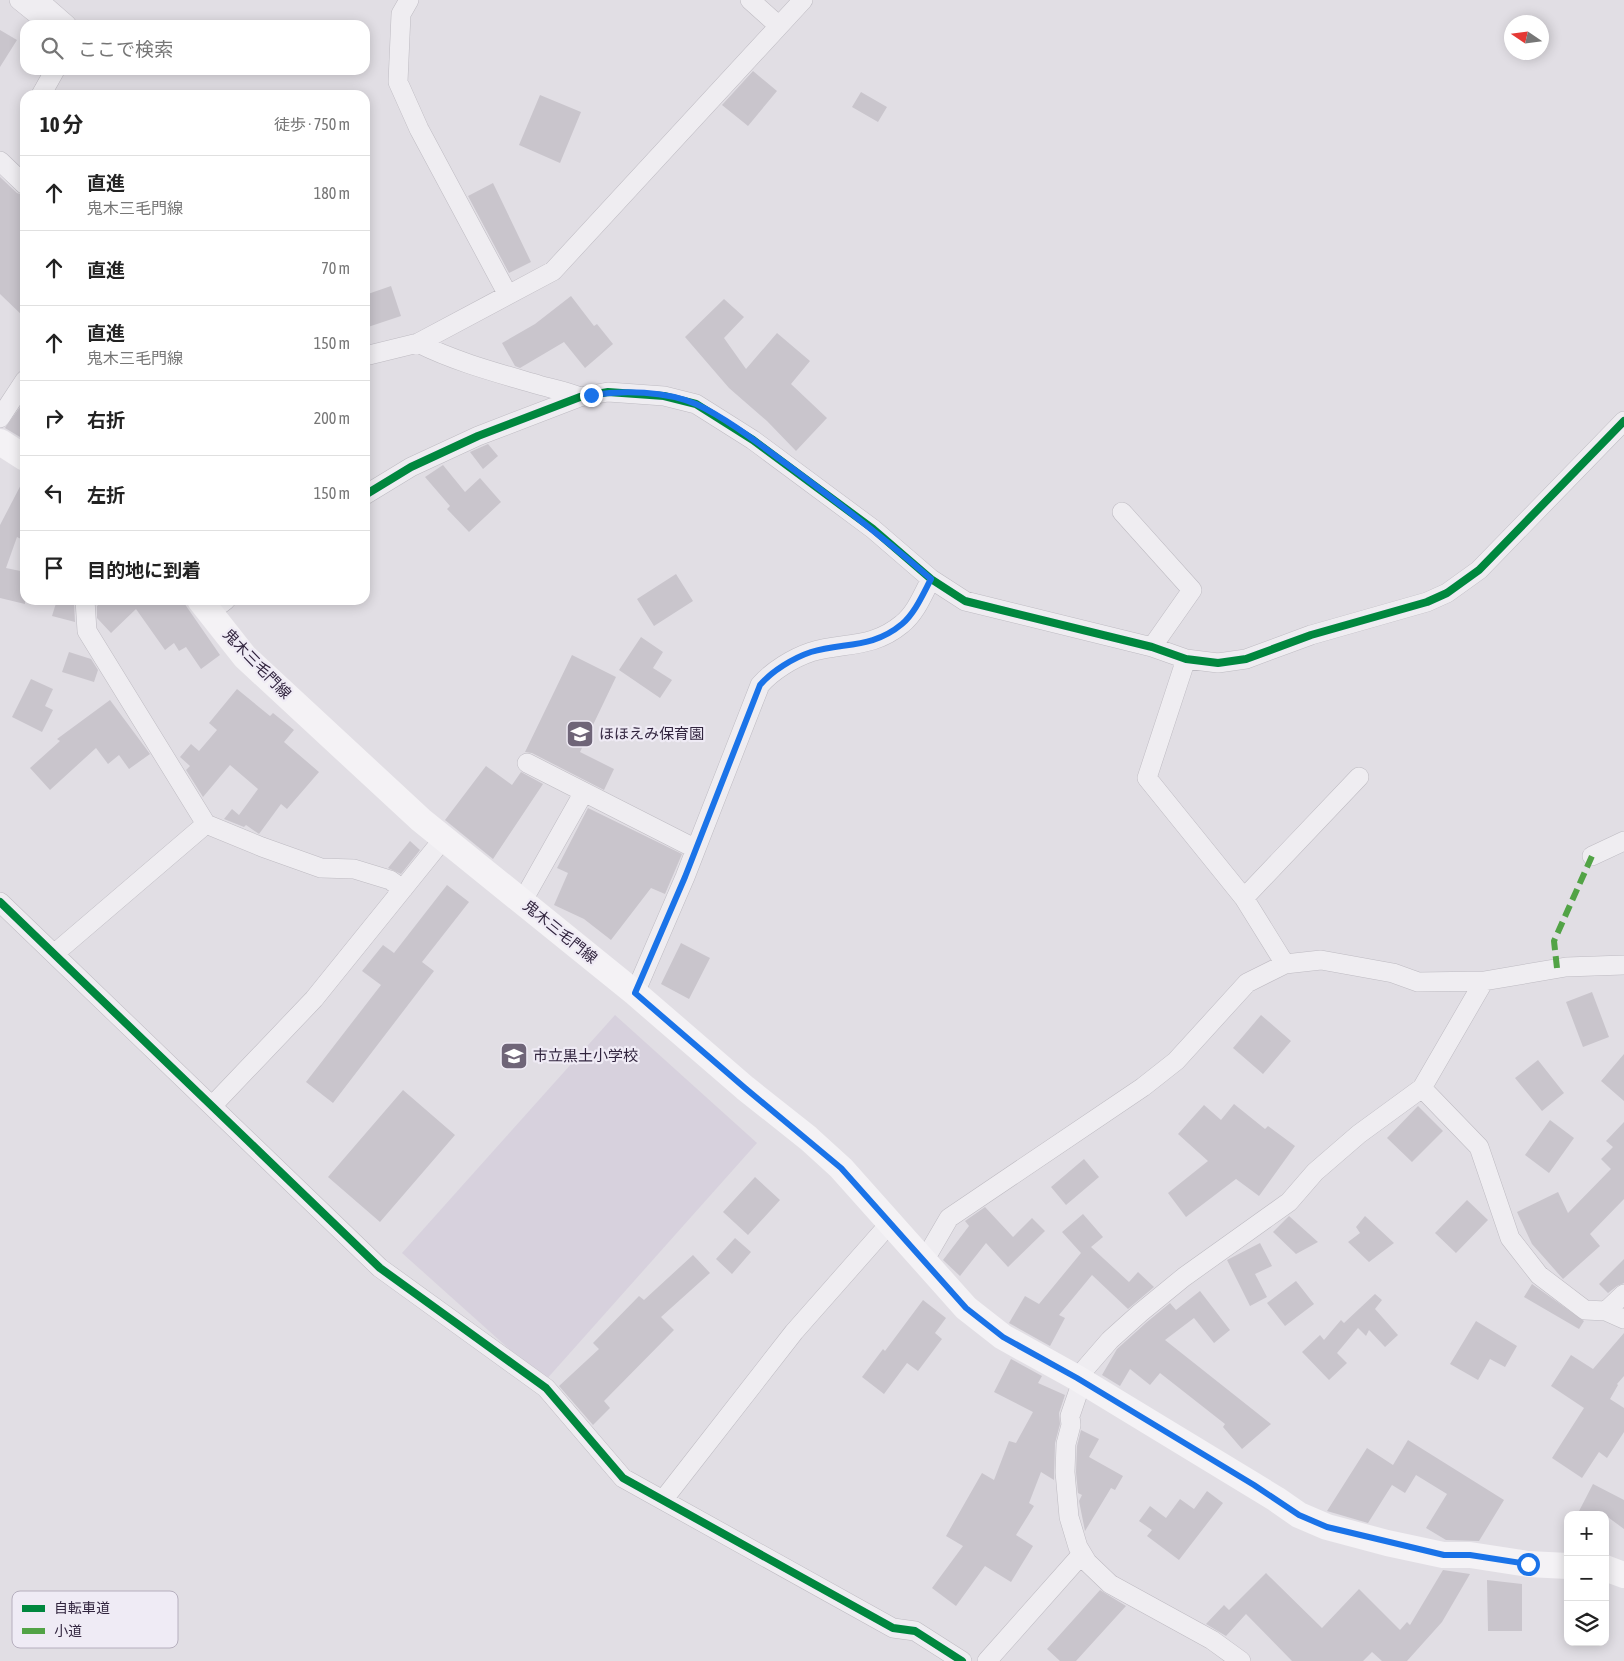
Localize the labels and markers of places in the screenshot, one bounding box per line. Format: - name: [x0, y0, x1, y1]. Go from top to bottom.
- school or university icon: ほほえみ保育園: [565, 719, 595, 749]
- place label: ほほえみ保育園: [599, 725, 704, 742]
- school or university icon: 市立黒土小学校: [499, 1041, 529, 1071]
- place label: 市立黒土小学校: [533, 1047, 638, 1064]

